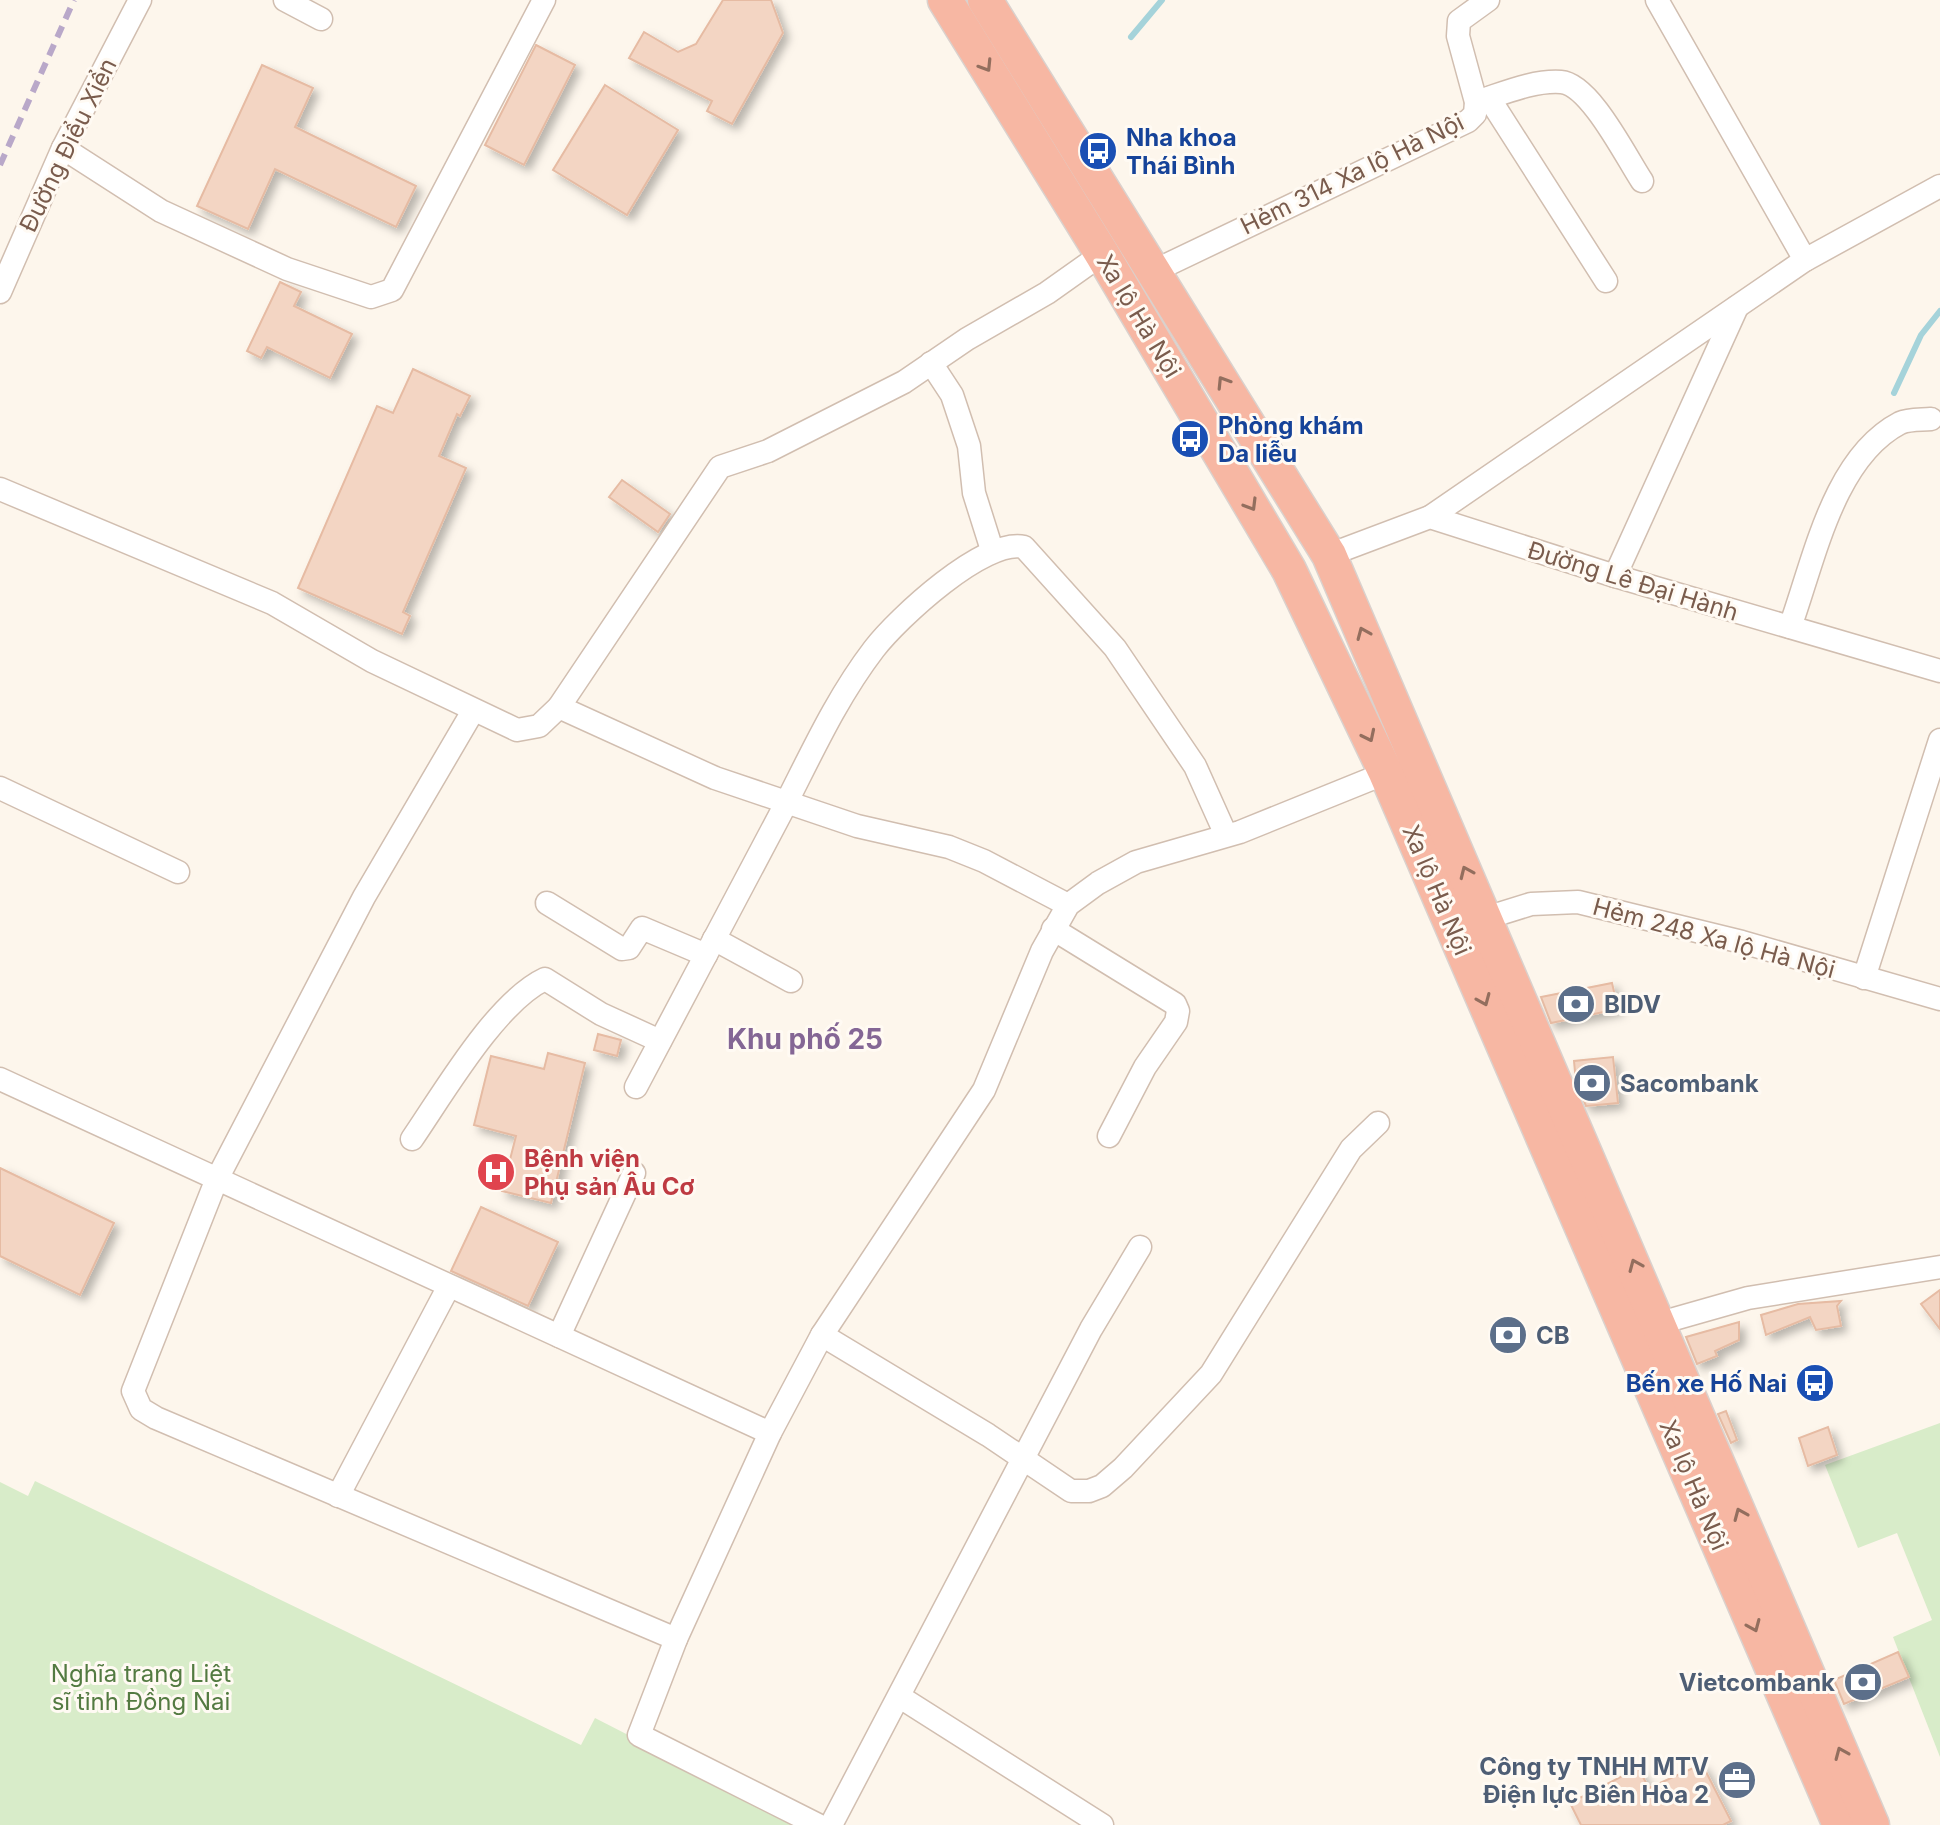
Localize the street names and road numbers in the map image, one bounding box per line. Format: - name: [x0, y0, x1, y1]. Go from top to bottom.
- street label: Đường Điểu Xiển: [13, 53, 123, 237]
- street label: Hẻm 314 Xa lộ Hà Nội: [1236, 107, 1468, 241]
- street label: Xa lộ Hà Nội: [1091, 249, 1187, 383]
- street label: Đường Lê Đại Hành: [1524, 535, 1742, 627]
- street label: Xa lộ Hà Nội: [1397, 821, 1477, 959]
- street label: Hẻm 248 Xa lộ Hà Nội: [1590, 892, 1838, 984]
- street label: Xa lộ Hà Nội: [1654, 1416, 1734, 1554]

